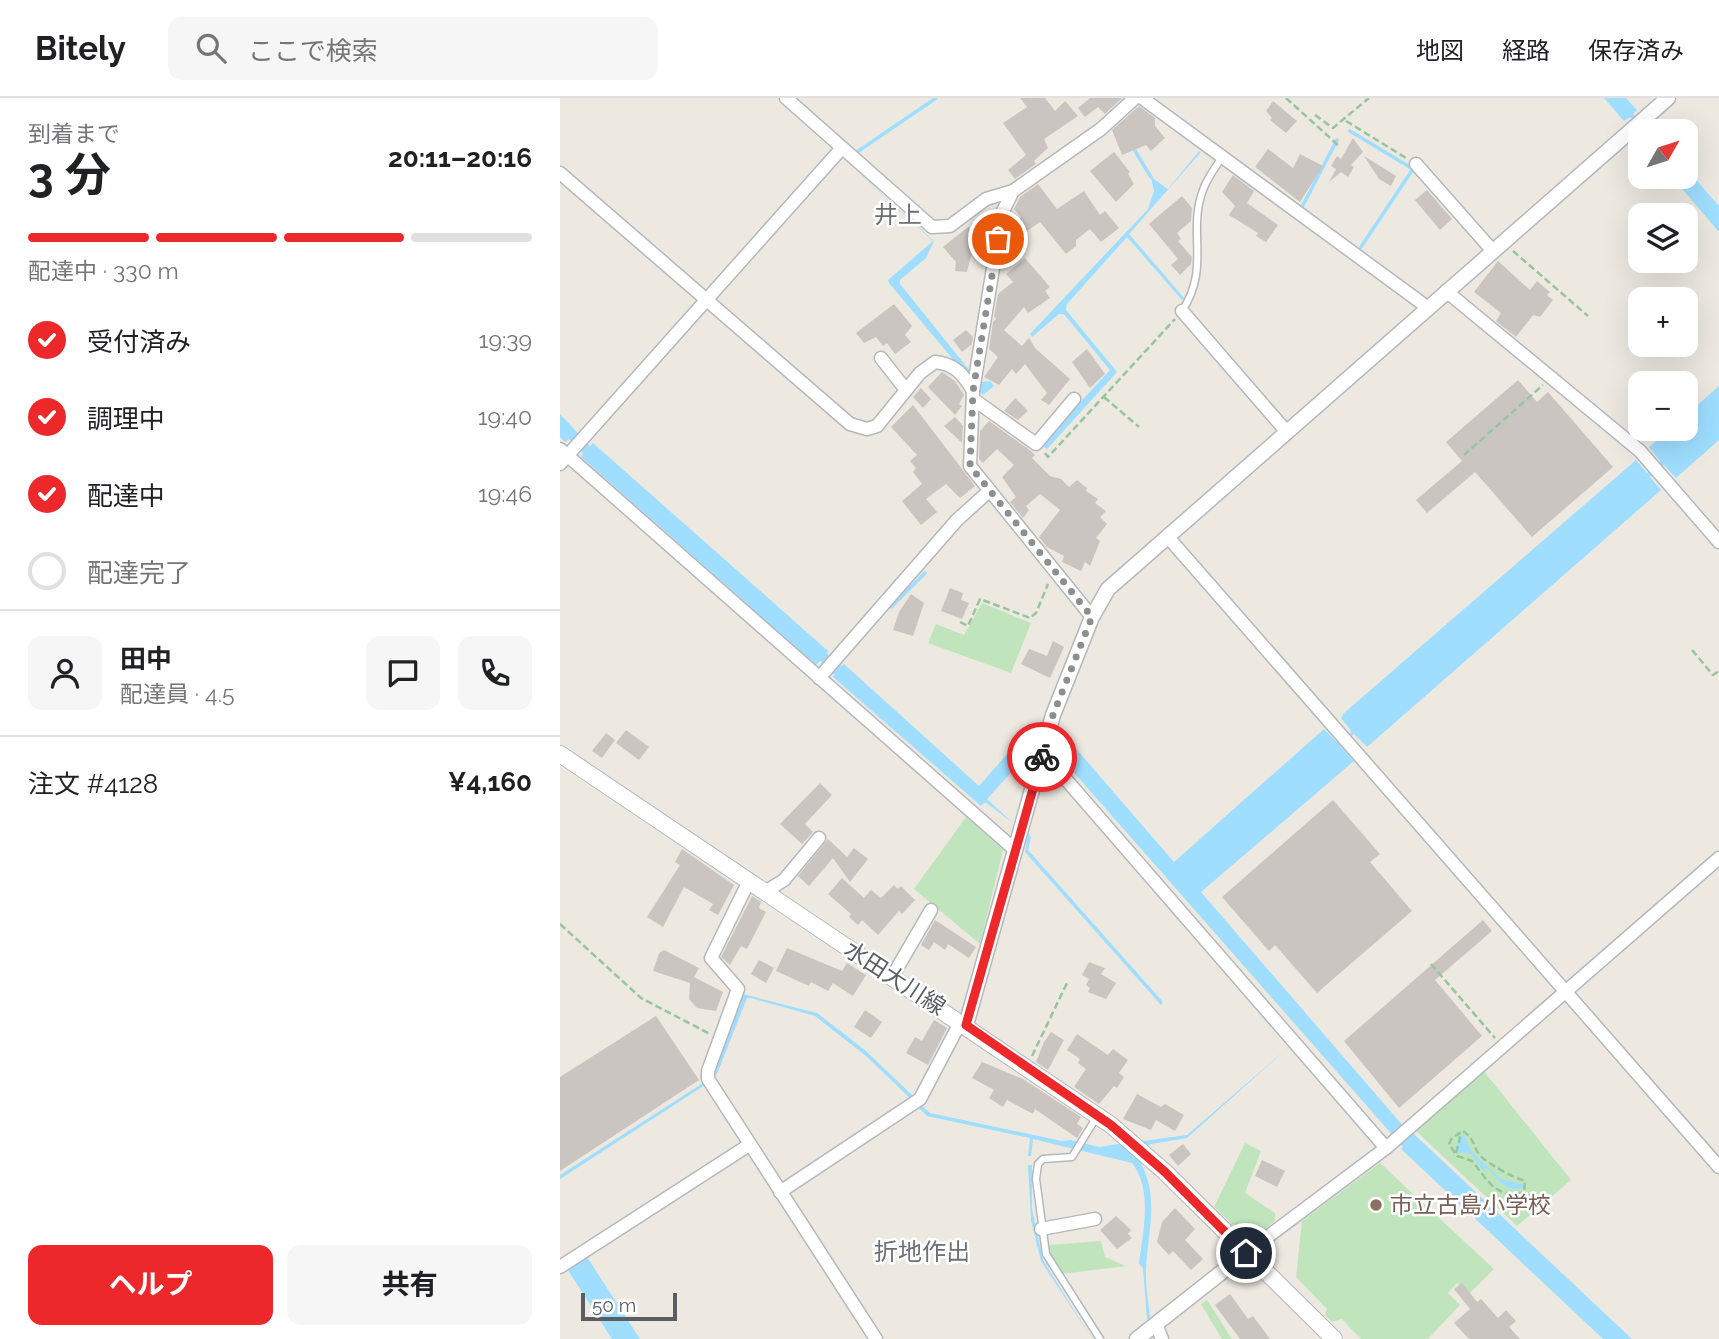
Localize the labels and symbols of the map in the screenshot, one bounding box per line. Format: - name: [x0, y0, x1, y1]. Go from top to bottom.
- north arrow: [1628, 119, 1698, 189]
- district label: 井上: [874, 200, 922, 229]
- pin: [968, 209, 1028, 269]
- courier: [1007, 722, 1077, 792]
- street label: 水田大川線: [840, 935, 951, 1020]
- place label: 市立古島小学校: [1390, 1191, 1551, 1218]
- marker: 市立古島小学校: [1368, 1197, 1384, 1213]
- pin: [1216, 1223, 1276, 1283]
- district label: 折地作出: [874, 1237, 970, 1266]
- scale bar: [581, 1290, 677, 1322]

